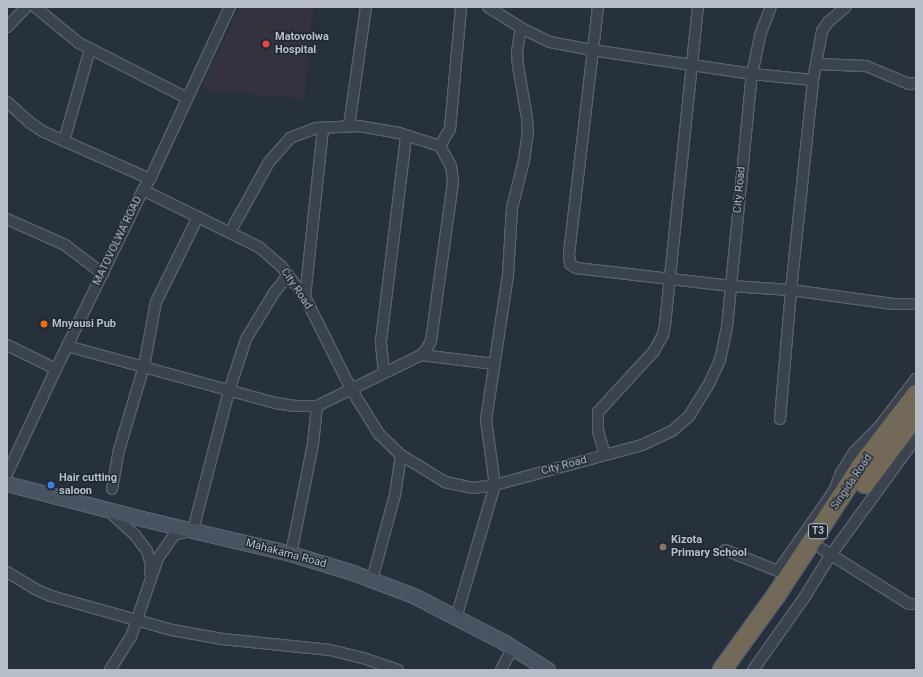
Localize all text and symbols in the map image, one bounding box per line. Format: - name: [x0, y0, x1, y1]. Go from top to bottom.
- place label: Matovolwa Hospital: [275, 31, 329, 57]
- marker: Matovolwa Hospital: [260, 38, 272, 50]
- street label: City Road: [731, 166, 749, 214]
- street label: MATOVOLWA ROAD: [91, 194, 145, 288]
- street label: City Road: [277, 266, 315, 312]
- place label: Mnyausi Pub: [52, 317, 116, 331]
- marker: Mnyausi Pub: [39, 319, 49, 329]
- street label: Singida Road: [829, 452, 875, 512]
- street label: City Road: [540, 454, 588, 478]
- place label: Hair cutting saloon: [59, 472, 117, 498]
- marker: Hair cutting saloon: [46, 480, 56, 490]
- road number: T3: [808, 523, 828, 539]
- place label: Kizota Primary School: [671, 534, 747, 560]
- street label: Mahakama Road: [244, 537, 328, 571]
- marker: Kizota Primary School: [658, 542, 668, 552]

